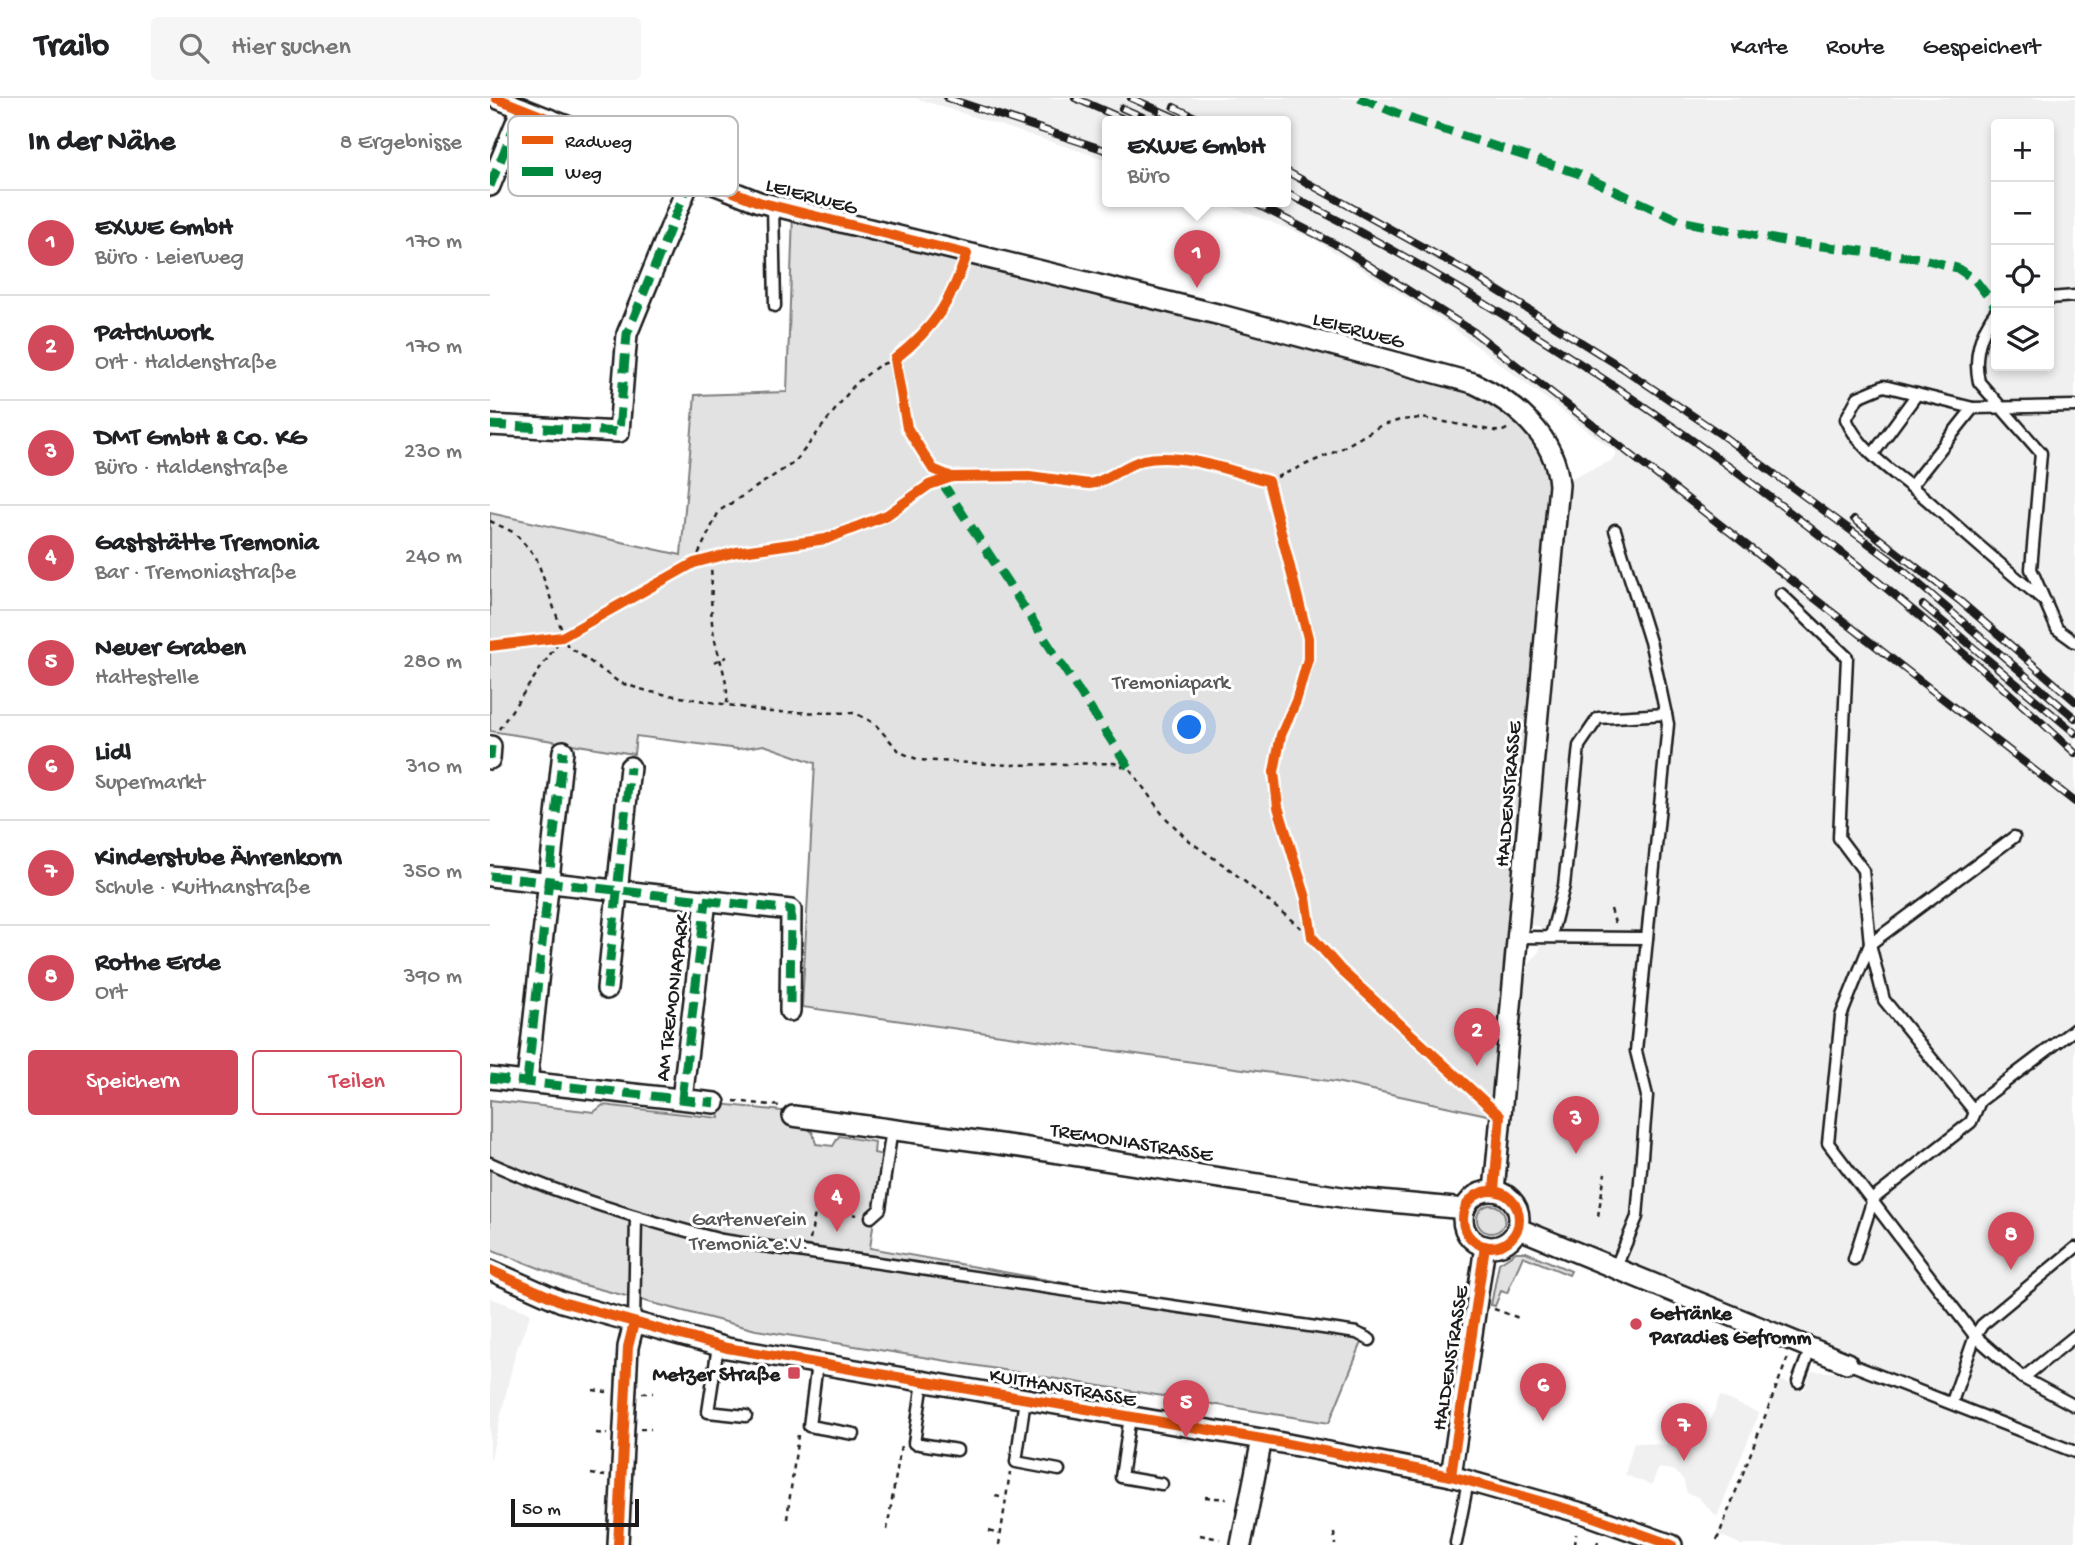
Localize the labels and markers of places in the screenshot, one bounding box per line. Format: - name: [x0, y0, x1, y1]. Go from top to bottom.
- pin: 1: [1174, 230, 1220, 288]
- pin: 2: [1454, 1008, 1500, 1066]
- pin: 3: [1553, 1096, 1599, 1154]
- pin: 4: [814, 1174, 860, 1232]
- pin: 8: [1988, 1212, 2034, 1270]
- place label: Getränke Paradies Gefromm: [1649, 1303, 1811, 1352]
- marker: Getränke Paradies Gefromm: [1628, 1316, 1644, 1332]
- pin: 6: [1520, 1363, 1566, 1421]
- place label: Metzer Straße: [653, 1364, 781, 1389]
- marker: Metzer Straße: [786, 1365, 802, 1381]
- pin: 5: [1163, 1380, 1209, 1438]
- pin: 7: [1661, 1403, 1707, 1461]

